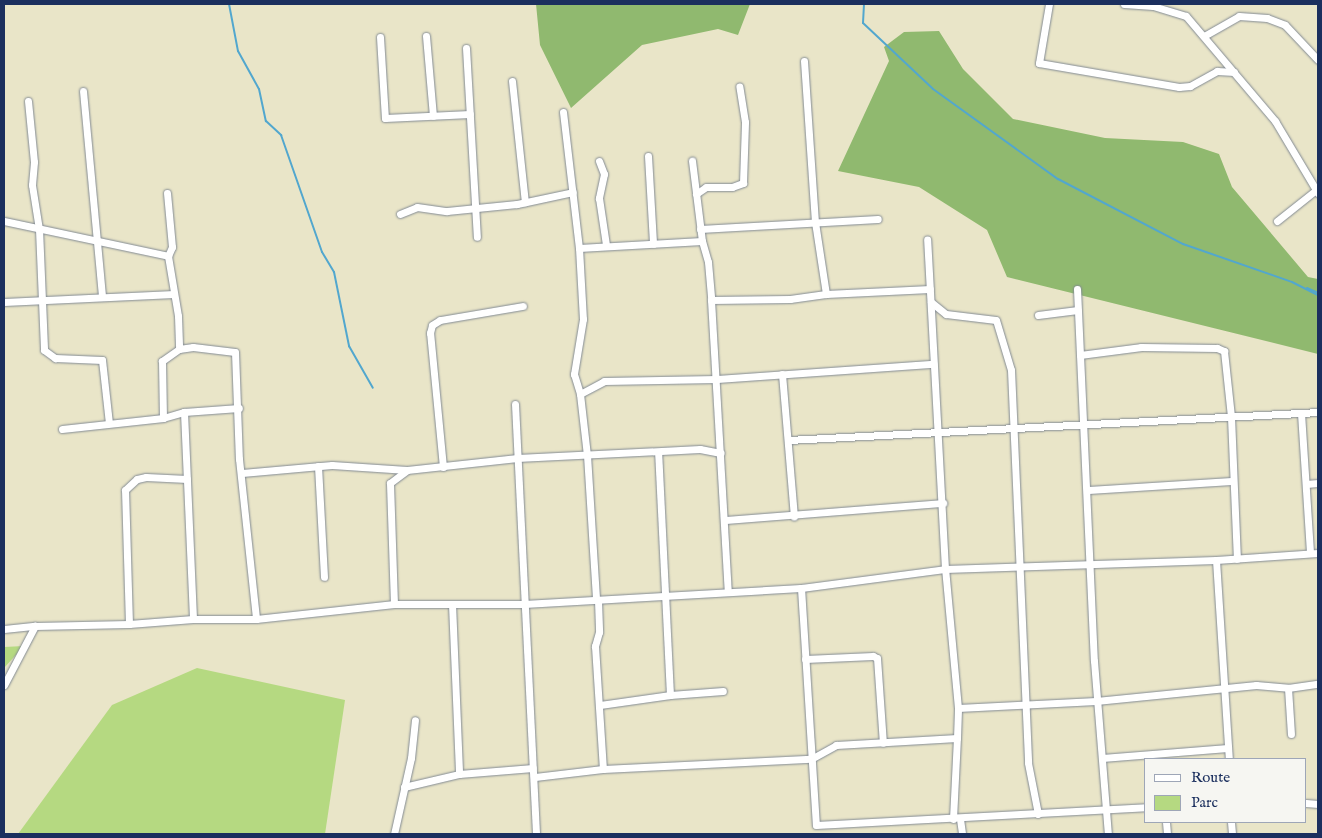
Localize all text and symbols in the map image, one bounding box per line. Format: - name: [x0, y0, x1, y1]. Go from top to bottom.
- legend: [1144, 758, 1307, 823]
- text: Route: [1191, 768, 1230, 787]
- text: Parc: [1191, 793, 1218, 812]

